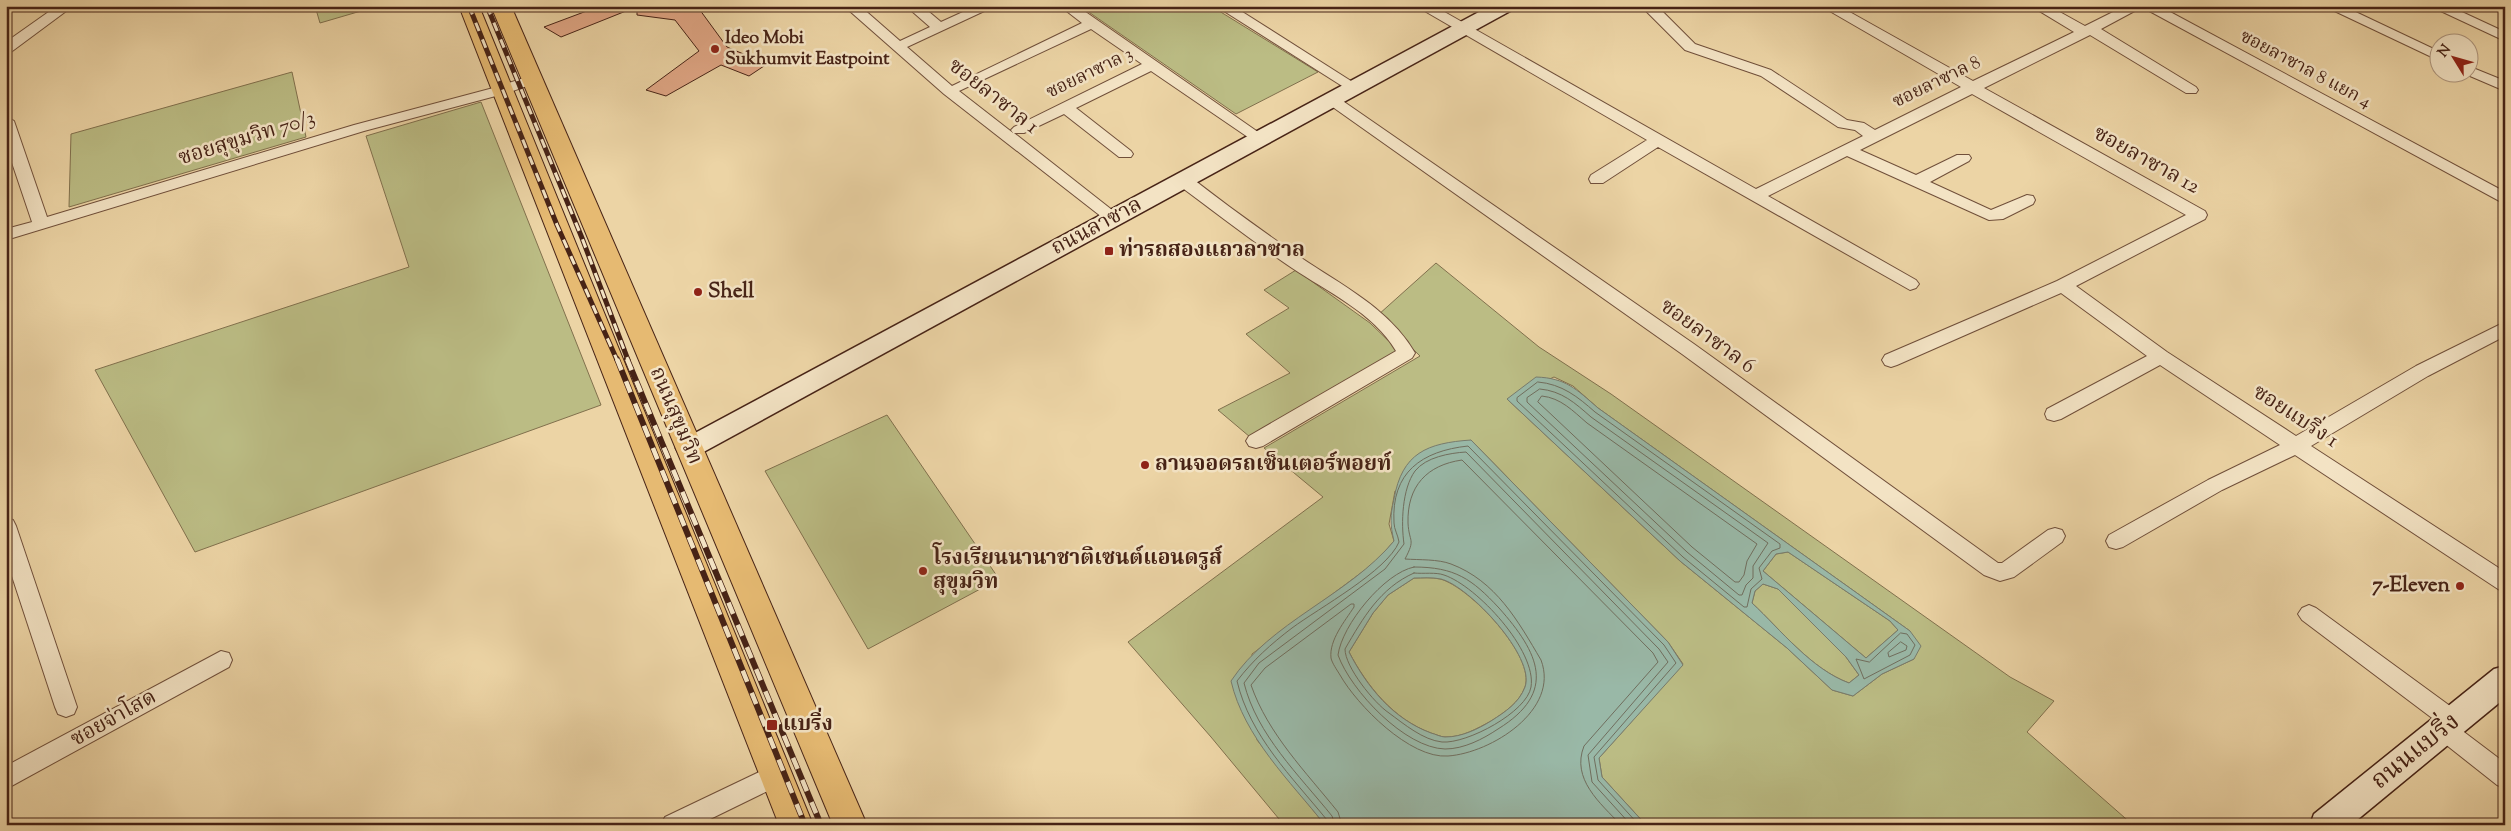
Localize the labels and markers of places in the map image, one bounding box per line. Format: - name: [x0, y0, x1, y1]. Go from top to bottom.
- place label: Ideo Mobi Sukhumvit Eastpoint: [725, 26, 890, 73]
- marker: Ideo Mobi Sukhumvit Eastpoint: [709, 43, 721, 55]
- place label: ท่ารถสองแถวลาซาล: [1119, 236, 1305, 266]
- marker: ท่ารถสองแถวลาซาล: [1103, 245, 1115, 257]
- place label: Shell: [708, 277, 754, 307]
- marker: Shell: [692, 286, 704, 298]
- place label: ลานจอดรถเซ็นเตอร์พอยท์: [1155, 450, 1392, 480]
- marker: ลานจอดรถเซ็นเตอร์พอยท์: [1139, 459, 1151, 471]
- place label: โรงเรียนนานาชาติเซนต์แอนดรูส์ สุขุมวิท: [932, 542, 1223, 598]
- marker: โรงเรียนนานาชาติเซนต์แอนดรูส์ สุขุมวิท: [917, 565, 929, 577]
- place label: 7-Eleven: [2372, 571, 2451, 601]
- marker: 7-Eleven: [2454, 580, 2466, 592]
- place label: แบริ่ง: [783, 707, 833, 740]
- marker: แบริ่ง: [765, 718, 779, 732]

